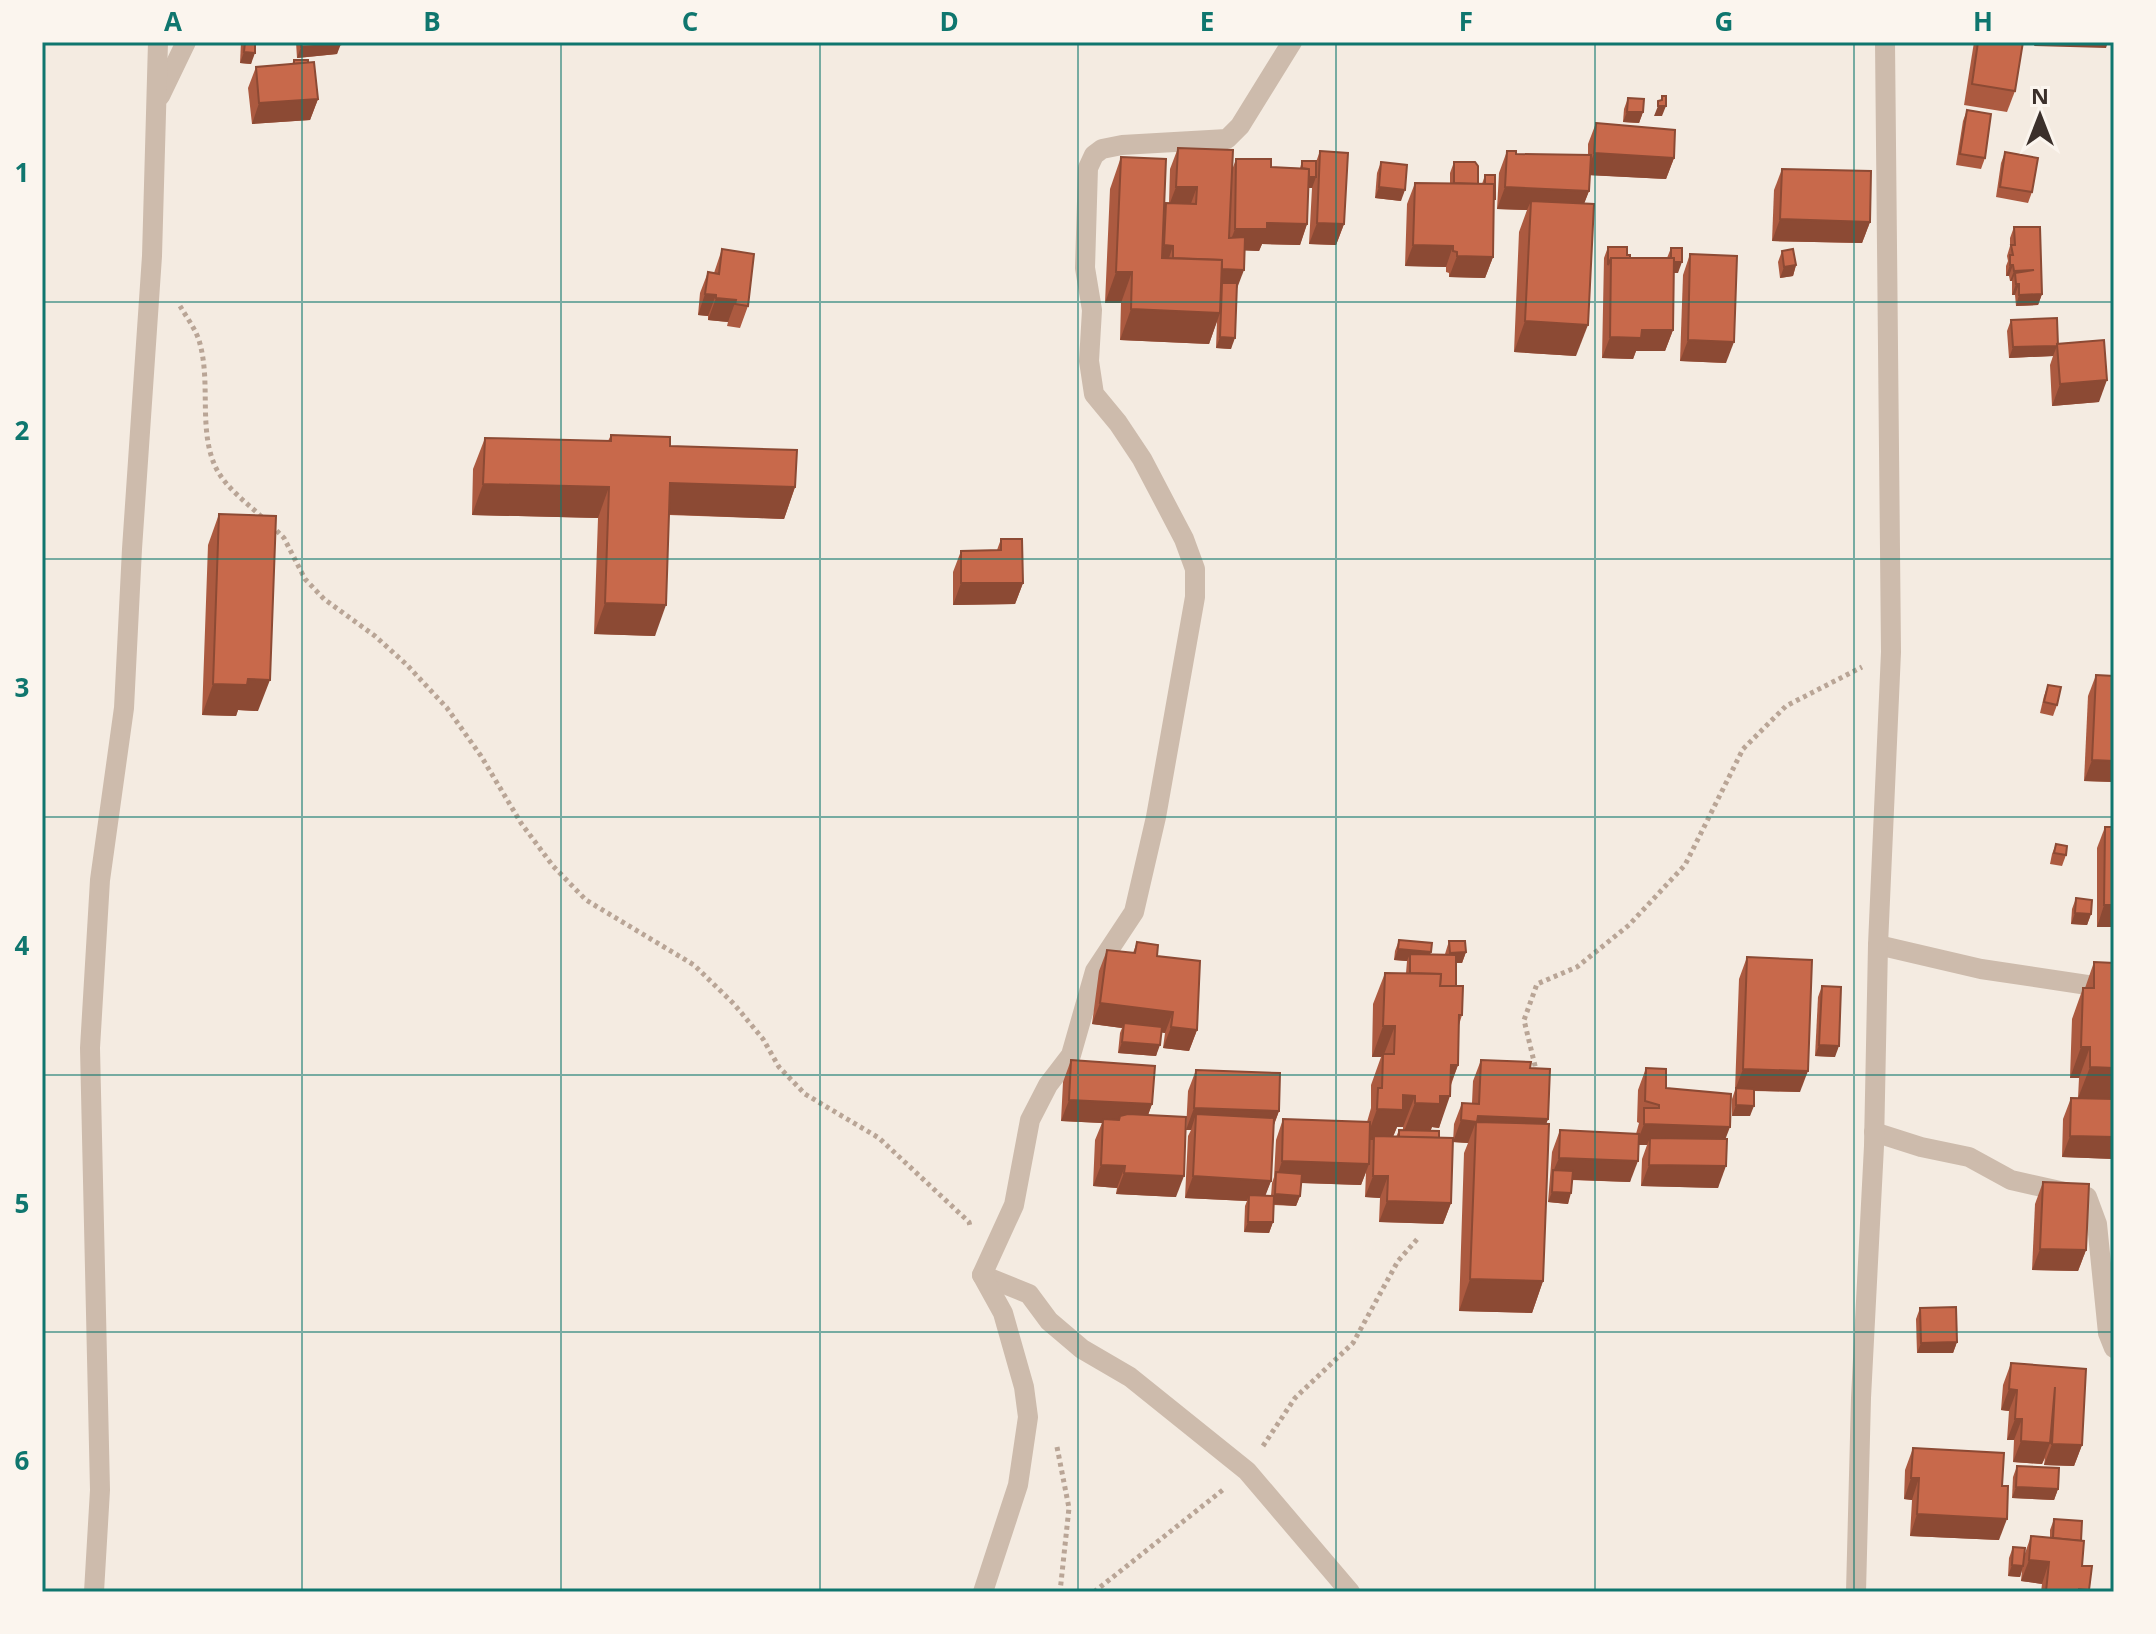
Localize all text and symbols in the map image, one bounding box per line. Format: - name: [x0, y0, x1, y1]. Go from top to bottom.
- text: A: [164, 3, 182, 39]
- text: B: [423, 3, 441, 39]
- text: C: [682, 3, 698, 39]
- text: D: [939, 3, 959, 39]
- text: E: [1200, 3, 1214, 39]
- text: F: [1459, 3, 1473, 39]
- text: G: [1715, 3, 1733, 39]
- text: H: [1973, 3, 1993, 39]
- north arrow: [2000, 76, 2080, 156]
- text: N: [2031, 80, 2049, 110]
- text: 1: [15, 154, 29, 190]
- text: 2: [15, 412, 30, 448]
- text: 3: [15, 669, 29, 705]
- text: 4: [15, 927, 30, 963]
- text: 5: [15, 1185, 29, 1221]
- text: 6: [15, 1442, 30, 1478]

